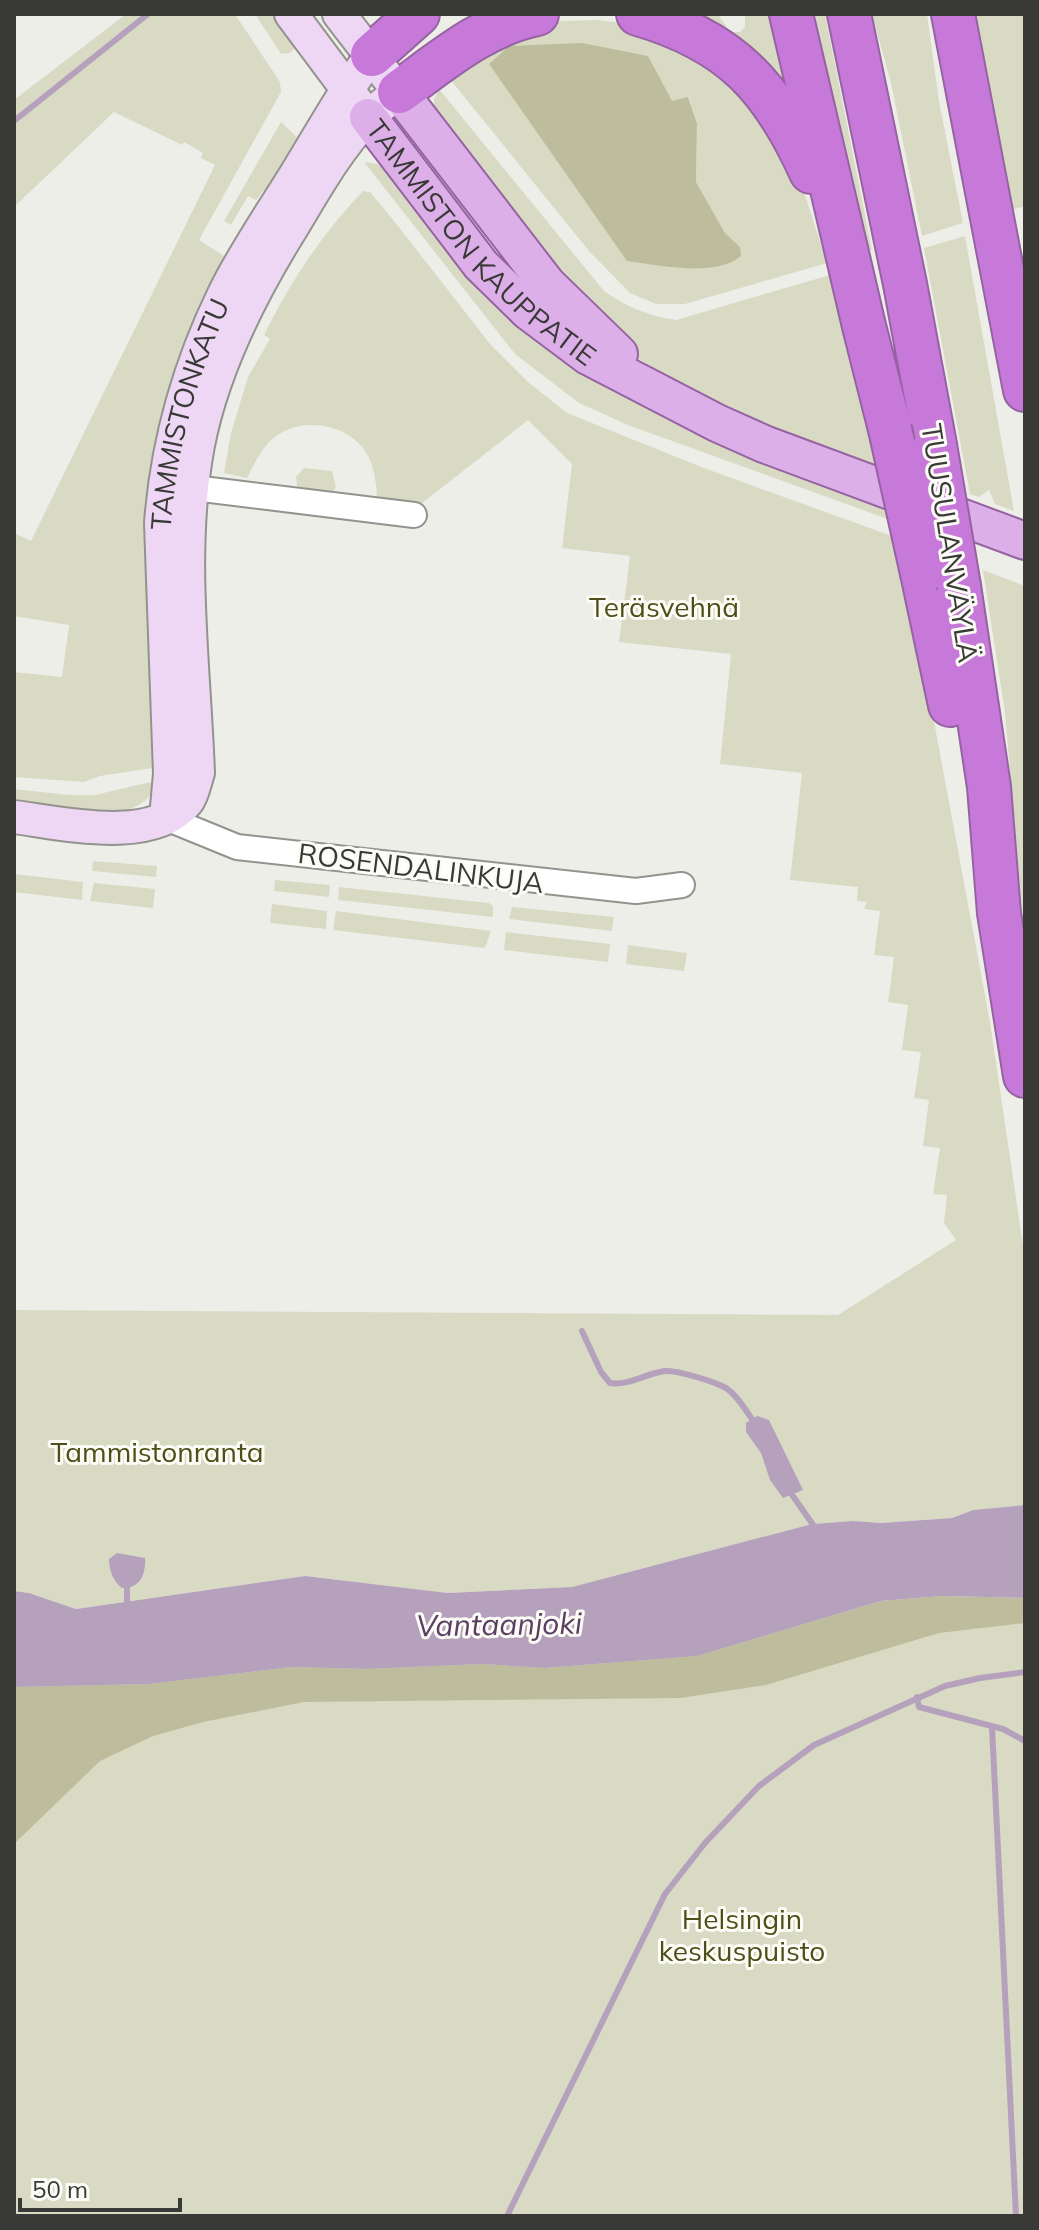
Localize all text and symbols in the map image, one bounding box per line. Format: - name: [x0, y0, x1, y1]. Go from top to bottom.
- street label: TAMMISTON KAUPPATIE: [359, 112, 603, 373]
- street label: TAMMISTONKATU: [143, 293, 236, 531]
- street label: TUUSULANVÄYLÄ: [914, 421, 987, 665]
- park label: Teräsvehnä: [589, 589, 739, 624]
- street label: ROSENDALINKUJA: [296, 835, 546, 900]
- park label: Tammistonranta: [50, 1434, 264, 1469]
- water label: Vantaanjoki: [416, 1604, 583, 1644]
- park label: Helsingin keskuspuisto: [659, 1901, 825, 1968]
- scale bar: [20, 2162, 180, 2212]
- text: 50 m: [32, 2174, 88, 2204]

